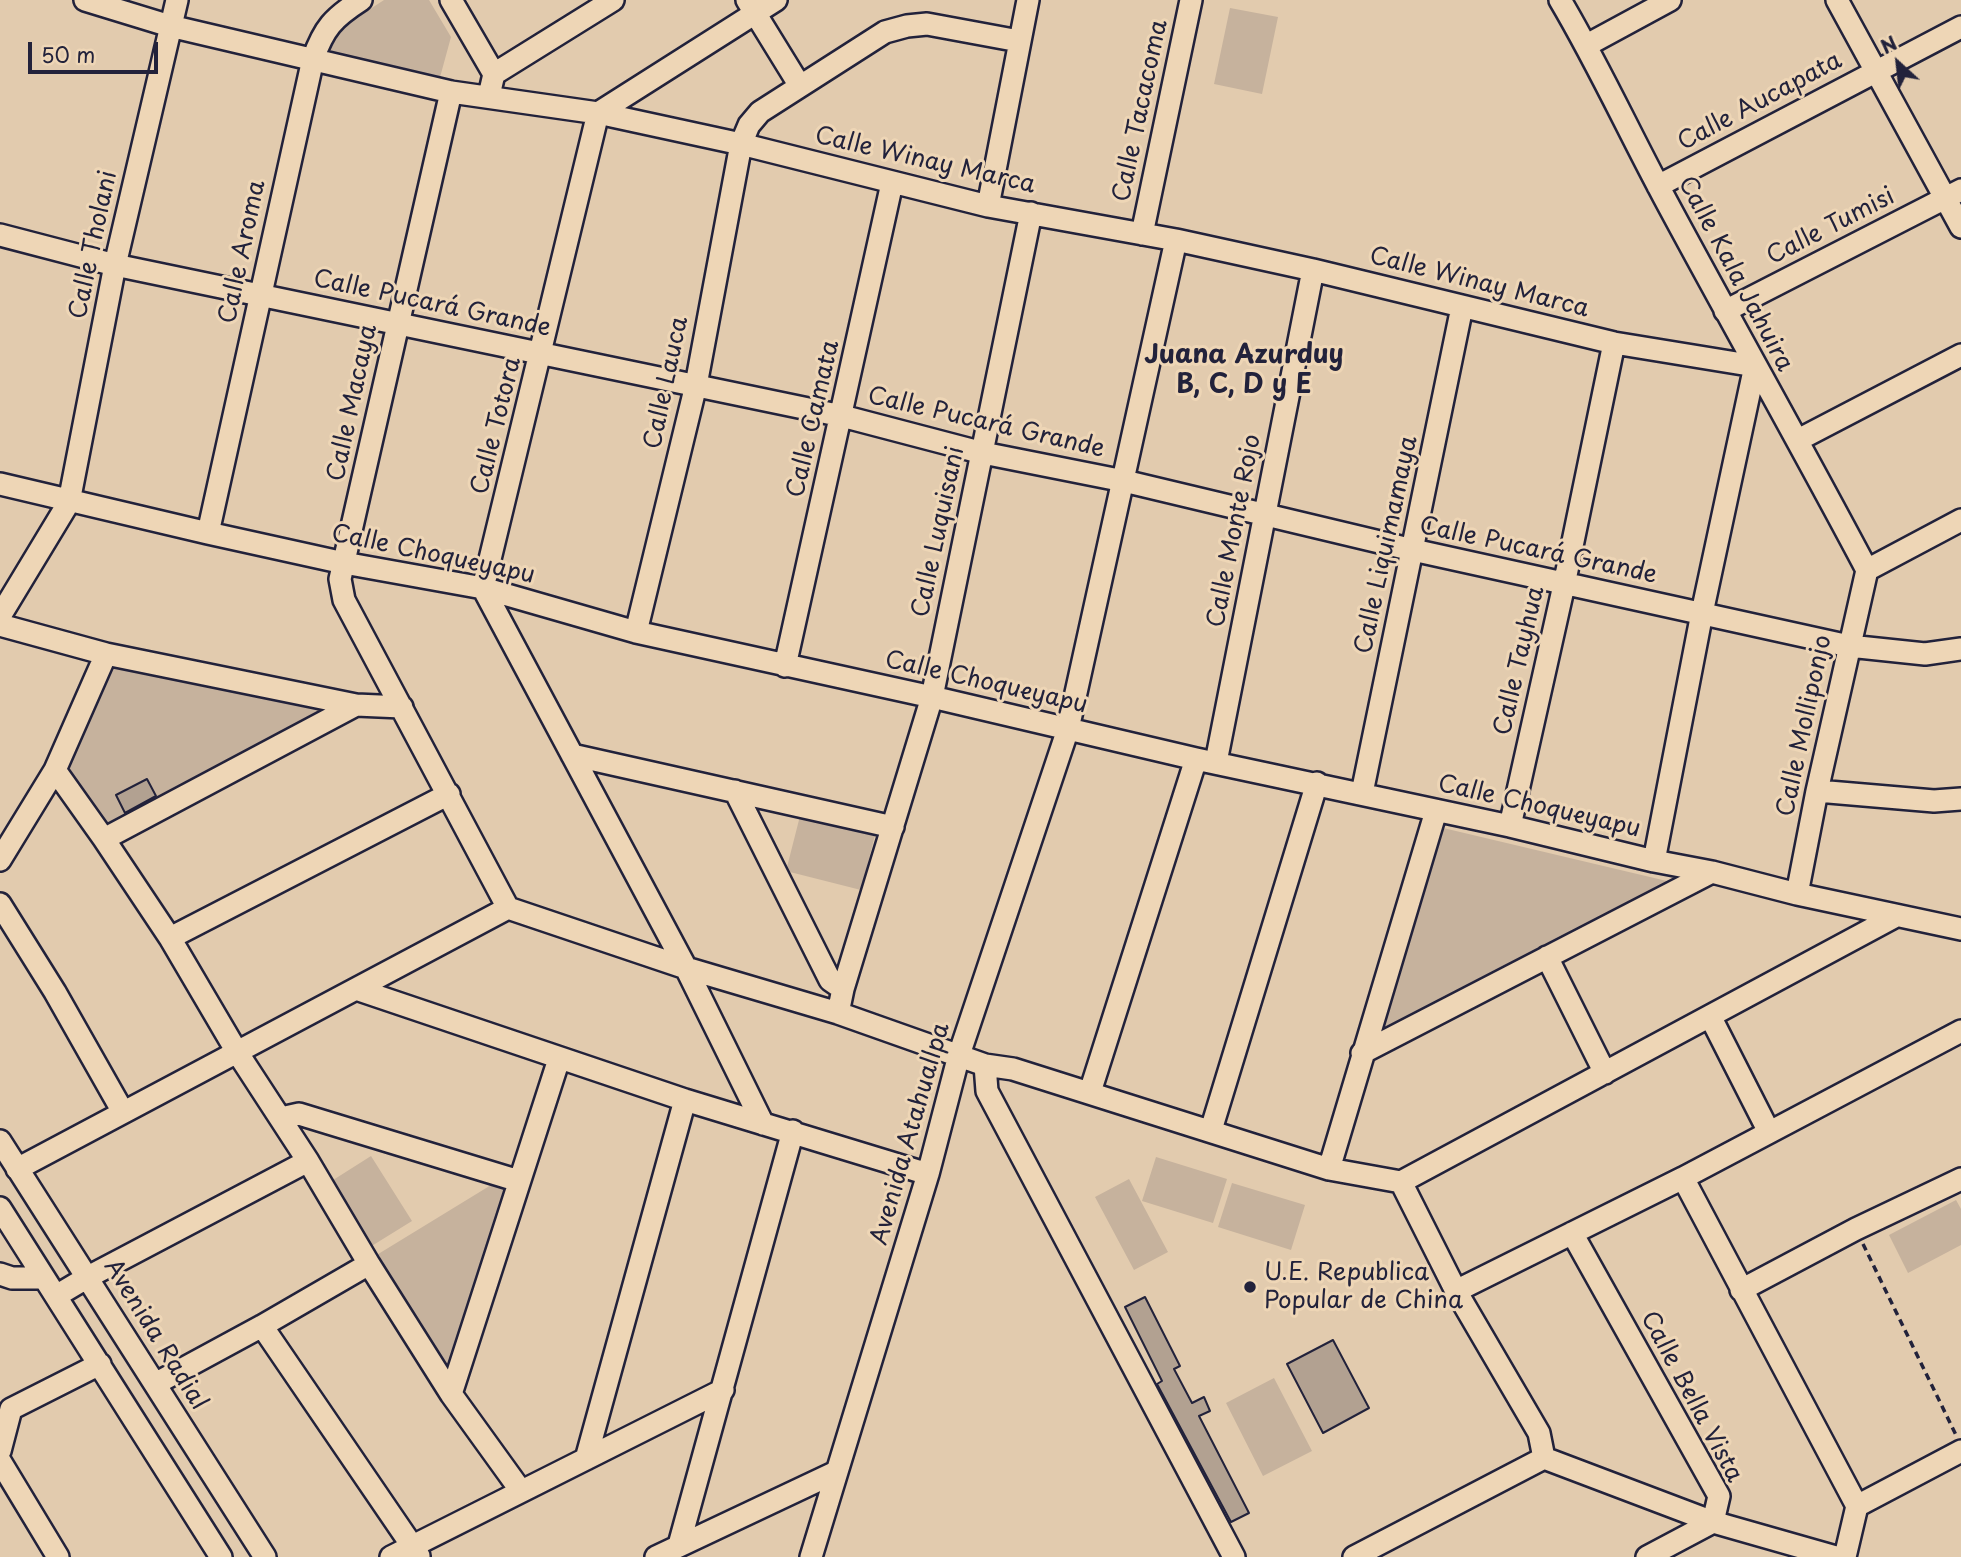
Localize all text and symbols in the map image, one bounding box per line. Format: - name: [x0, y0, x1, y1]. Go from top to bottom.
- street label: Calle Tacacoma: [1108, 17, 1174, 205]
- scale bar: [32, 28, 161, 72]
- north arrow: [1863, 28, 1933, 98]
- text: N: [1875, 28, 1902, 60]
- text: 50 m: [41, 38, 95, 70]
- street label: Calle Aucapata: [1673, 47, 1847, 157]
- street label: Calle Winay Marca: [812, 122, 1038, 200]
- street label: Calle Tholani: [64, 168, 124, 322]
- street label: Calle Kala Jahuira: [1671, 172, 1799, 376]
- street label: Calle Aroma: [214, 178, 272, 326]
- street label: Calle Tumisi: [1762, 183, 1900, 271]
- street label: Calle Winay Marca: [1366, 242, 1592, 324]
- street label: Calle Pucará Grande: [311, 265, 553, 343]
- street label: Calle Lauca: [639, 314, 695, 452]
- street label: Calle Macaya: [322, 322, 384, 484]
- street label: Calle Camata: [782, 338, 846, 500]
- district label: Juana Azurduy B, C, D y E: [1144, 340, 1344, 402]
- street label: Calle Totora: [466, 354, 528, 498]
- street label: Calle Pucará Grande: [865, 382, 1107, 464]
- street label: Calle Monte Rojo: [1202, 432, 1268, 630]
- street label: Calle Liquimamaya: [1350, 433, 1424, 657]
- street label: Calle Luquisani: [907, 444, 971, 620]
- street label: Calle Pucará Grande: [1417, 512, 1659, 590]
- street label: Calle Choqueyapu: [329, 519, 537, 591]
- street label: Calle Tayhua: [1489, 584, 1551, 738]
- street label: Calle Molliponjo: [1772, 633, 1838, 819]
- street label: Calle Choqueyapu: [882, 646, 1090, 720]
- street label: Calle Choqueyapu: [1435, 770, 1643, 844]
- street label: Avenida Atahuallpa: [865, 1020, 957, 1248]
- street label: Avenida Radial: [97, 1254, 213, 1416]
- place label: U.E. Republica Popular de China: [1264, 1259, 1463, 1315]
- marker: U.E. Republica Popular de China: [1242, 1279, 1258, 1295]
- street label: Calle Bella Vista: [1634, 1307, 1748, 1487]

